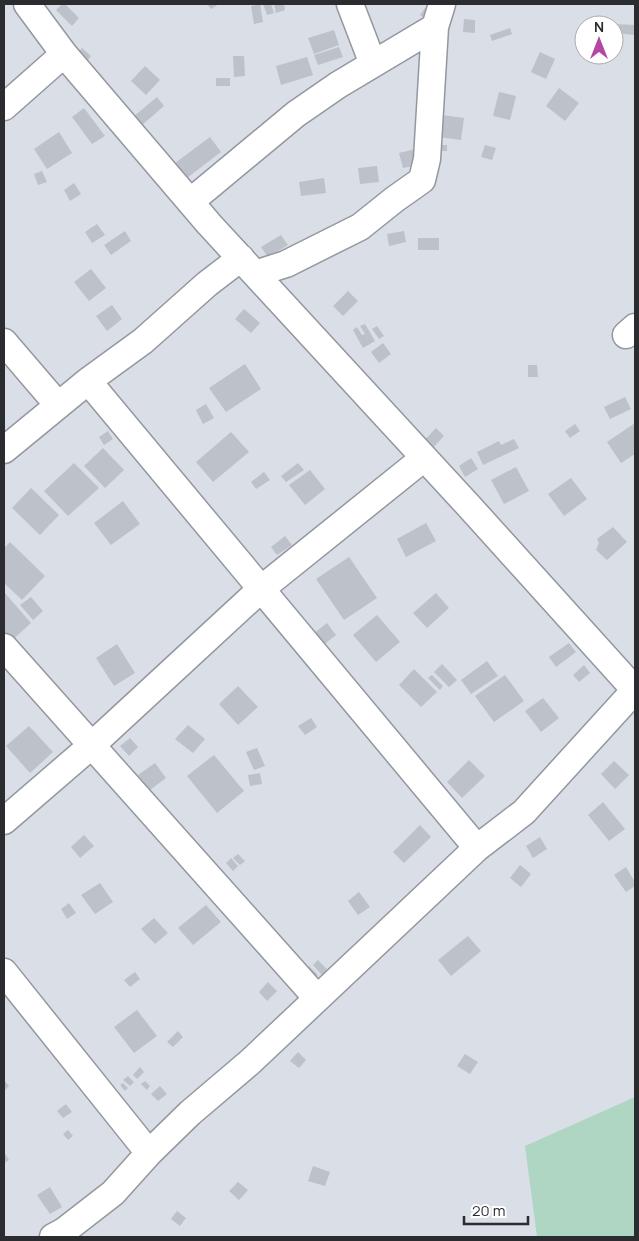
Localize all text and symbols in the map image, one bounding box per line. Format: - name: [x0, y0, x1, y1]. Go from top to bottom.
- north arrow: [574, 15, 624, 65]
- text: N: [594, 17, 604, 36]
- scale bar: [464, 1194, 528, 1226]
- text: 20 m: [472, 1200, 505, 1221]

